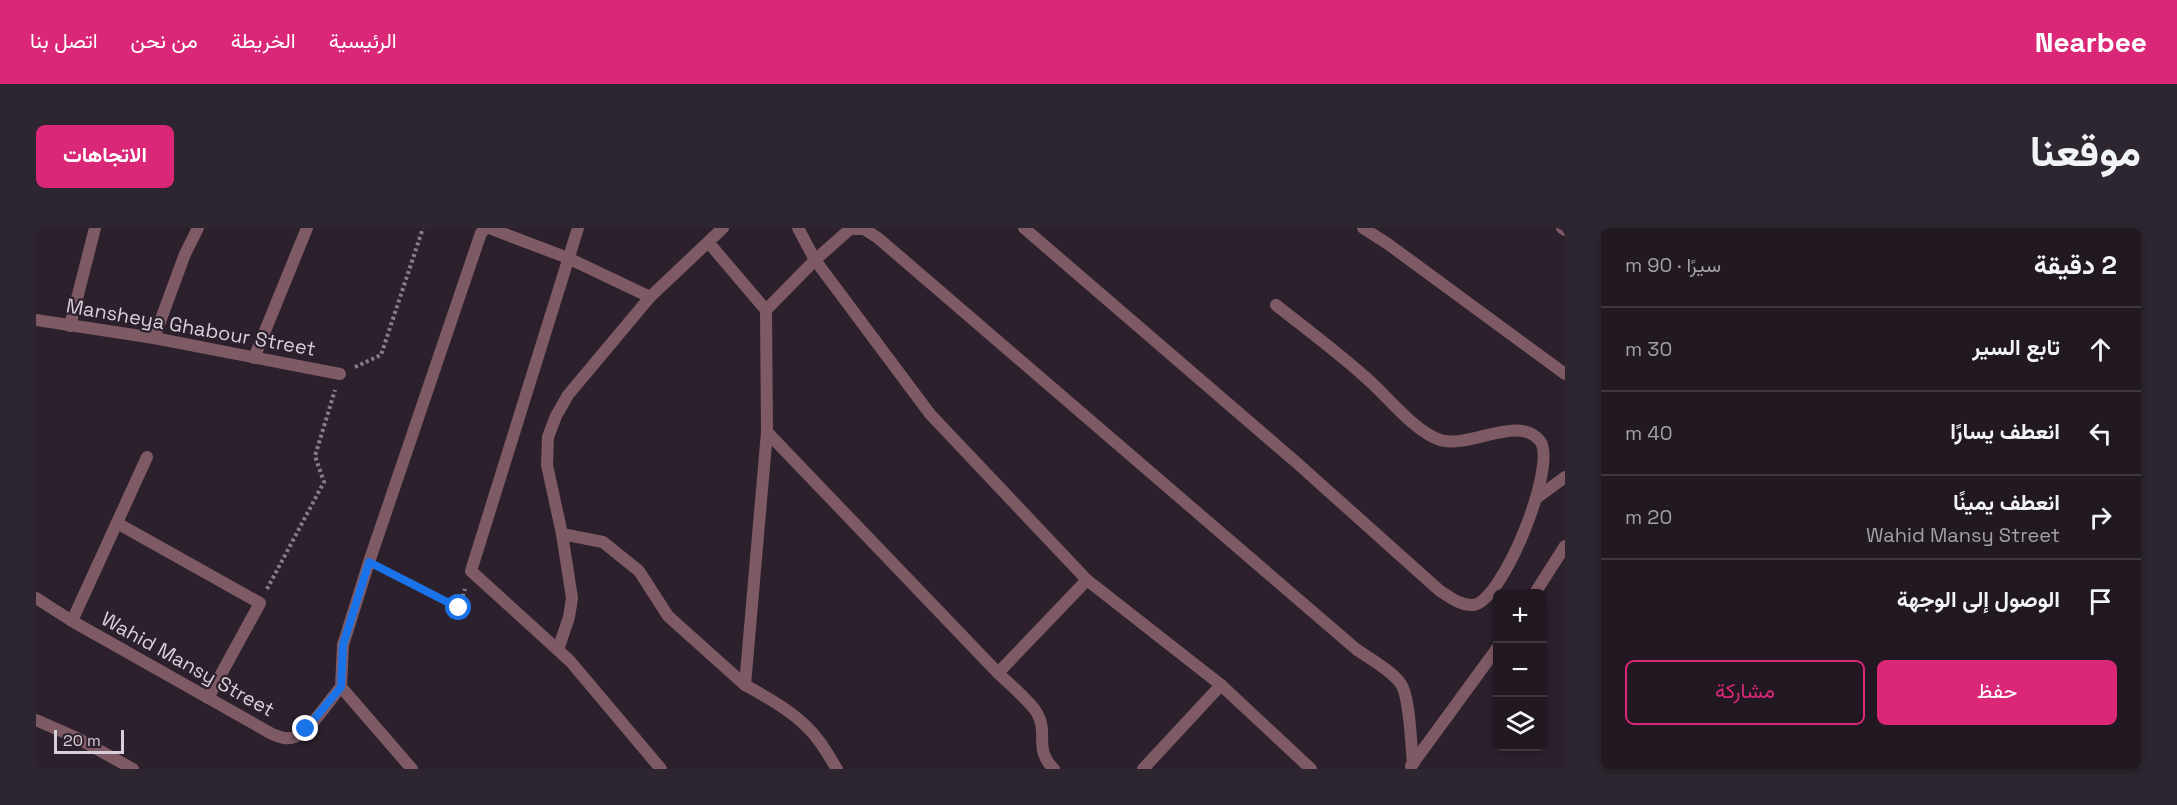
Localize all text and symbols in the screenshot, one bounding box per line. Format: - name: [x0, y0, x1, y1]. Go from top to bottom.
- text: Nearbee: [2035, 24, 2147, 60]
- text: اتصل بنا: [30, 27, 98, 54]
- text: من نحن: [131, 27, 198, 54]
- text: الخريطة: [231, 27, 296, 54]
- text: الرئيسية: [329, 27, 397, 54]
- button: الاتجاهات: [36, 125, 174, 188]
- text: موقعنا: [2030, 125, 2141, 178]
- text: 2 دقيقة: [2034, 248, 2117, 282]
- text: سيرًا · 90 m: [1625, 252, 1721, 278]
- street label: Mansheya Ghabour Street: [64, 292, 318, 362]
- text: تابع السير: [1972, 333, 2060, 361]
- icon: ahead: [2084, 333, 2117, 366]
- text: 30 m: [1625, 336, 1672, 362]
- text: انعطف يسارًا: [1950, 417, 2060, 445]
- icon: left: [2084, 417, 2117, 450]
- text: 40 m: [1625, 420, 1673, 446]
- text: انعطف يمينًا: [1953, 488, 2060, 516]
- icon: right: [2084, 501, 2117, 534]
- text: 20 m: [1625, 504, 1672, 530]
- text: Wahid Mansy Street: [1866, 522, 2060, 548]
- text: الوصول إلى الوجهة: [1897, 585, 2060, 613]
- icon: arrive: [2084, 585, 2117, 618]
- map controls: [1493, 589, 1547, 751]
- button: +: [1493, 589, 1547, 643]
- route start: [445, 594, 471, 620]
- street label: Wahid Mansy Street: [97, 606, 279, 722]
- button: −: [1493, 643, 1547, 697]
- button: مشاركة: [1625, 660, 1865, 725]
- button: حفظ: [1877, 660, 2117, 725]
- button: layers: [1493, 697, 1547, 751]
- route end: [292, 715, 318, 741]
- scale bar: [54, 727, 124, 754]
- text: 20 m: [63, 730, 101, 751]

